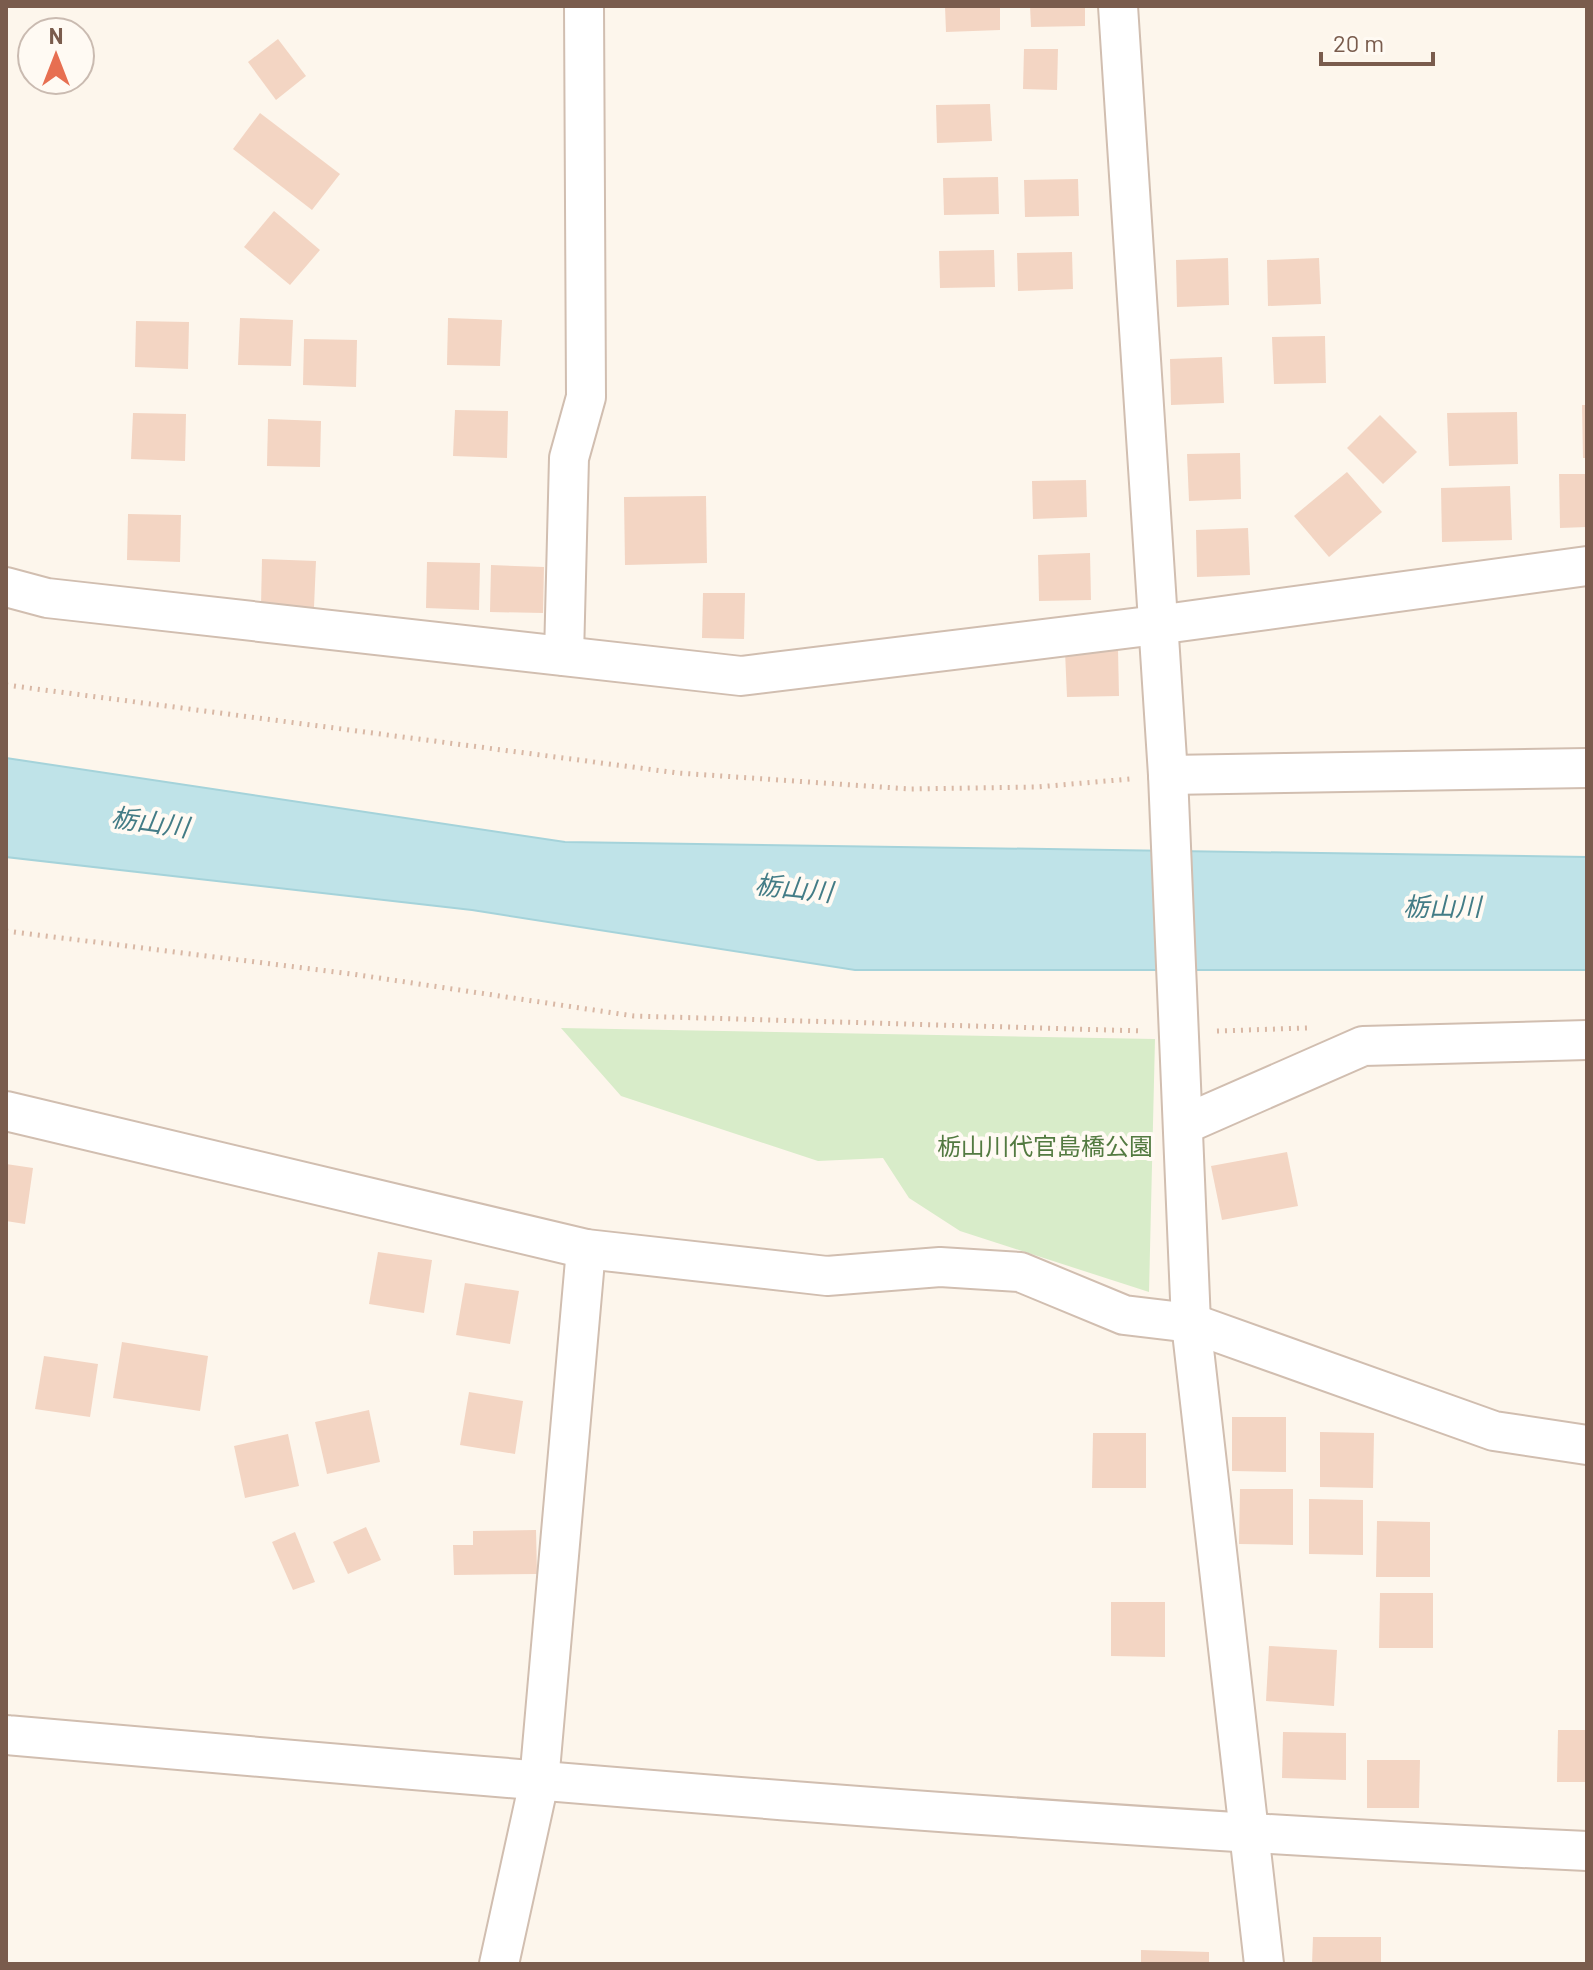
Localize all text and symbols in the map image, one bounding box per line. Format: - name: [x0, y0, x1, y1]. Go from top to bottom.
- north arrow: [16, 16, 96, 96]
- scale bar: [1321, 16, 1433, 66]
- text: N: [49, 22, 63, 48]
- text: 20 m: [1333, 28, 1384, 57]
- water label: 栃山川: [109, 800, 194, 842]
- water label: 栃山川: [754, 868, 837, 907]
- water label: 栃山川: [1403, 890, 1484, 921]
- park label: 栃山川代官島橋公園: [937, 1131, 1153, 1160]

